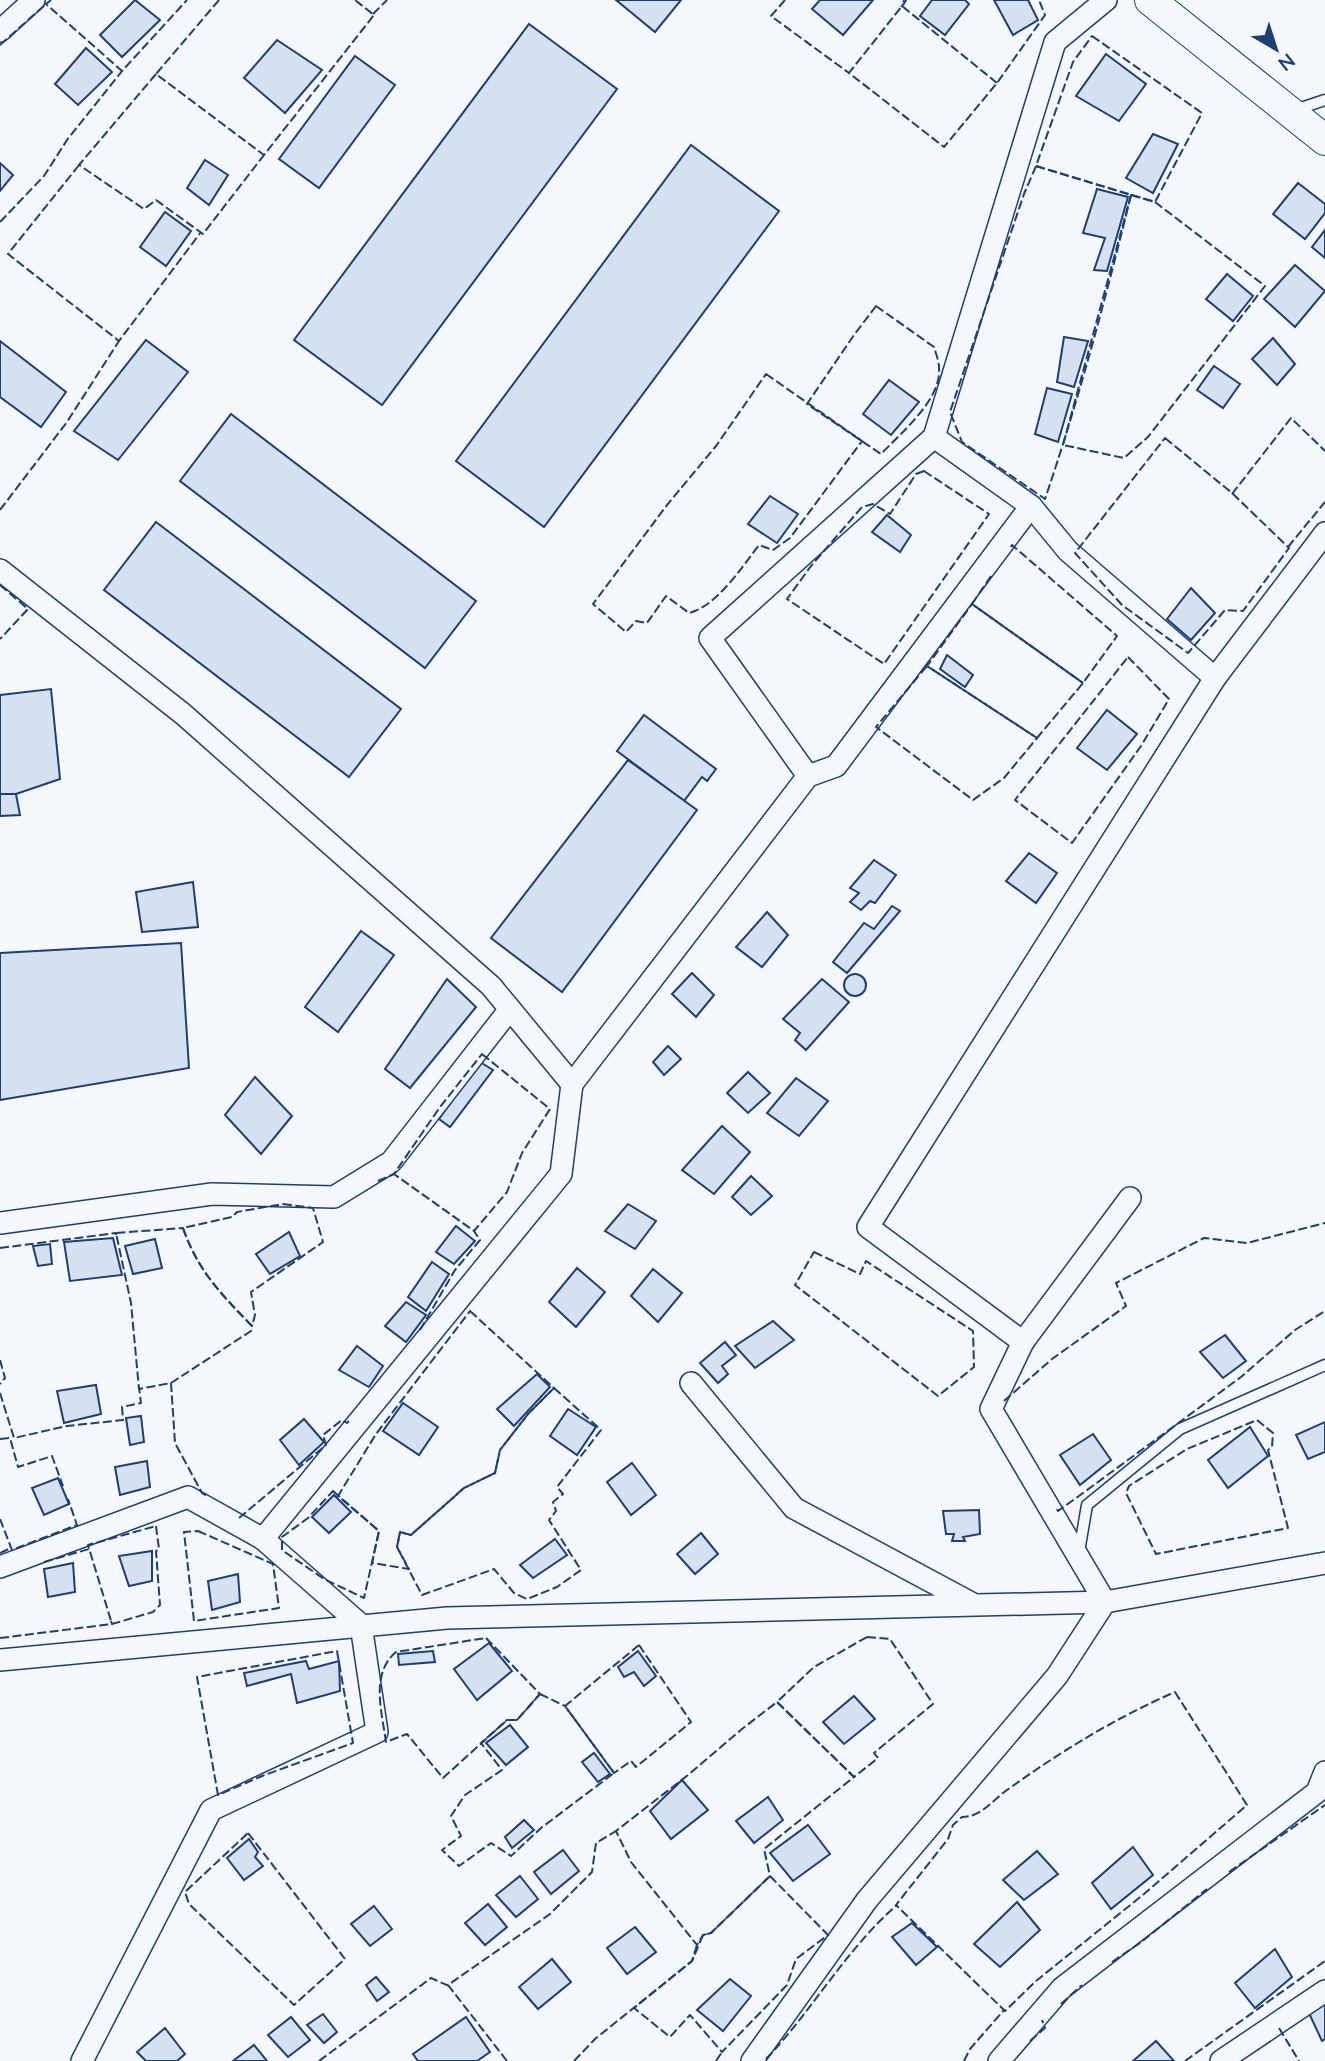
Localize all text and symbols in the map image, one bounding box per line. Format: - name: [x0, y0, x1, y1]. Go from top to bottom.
- north arrow: [1241, 14, 1311, 84]
- text: N: [1274, 49, 1300, 76]

